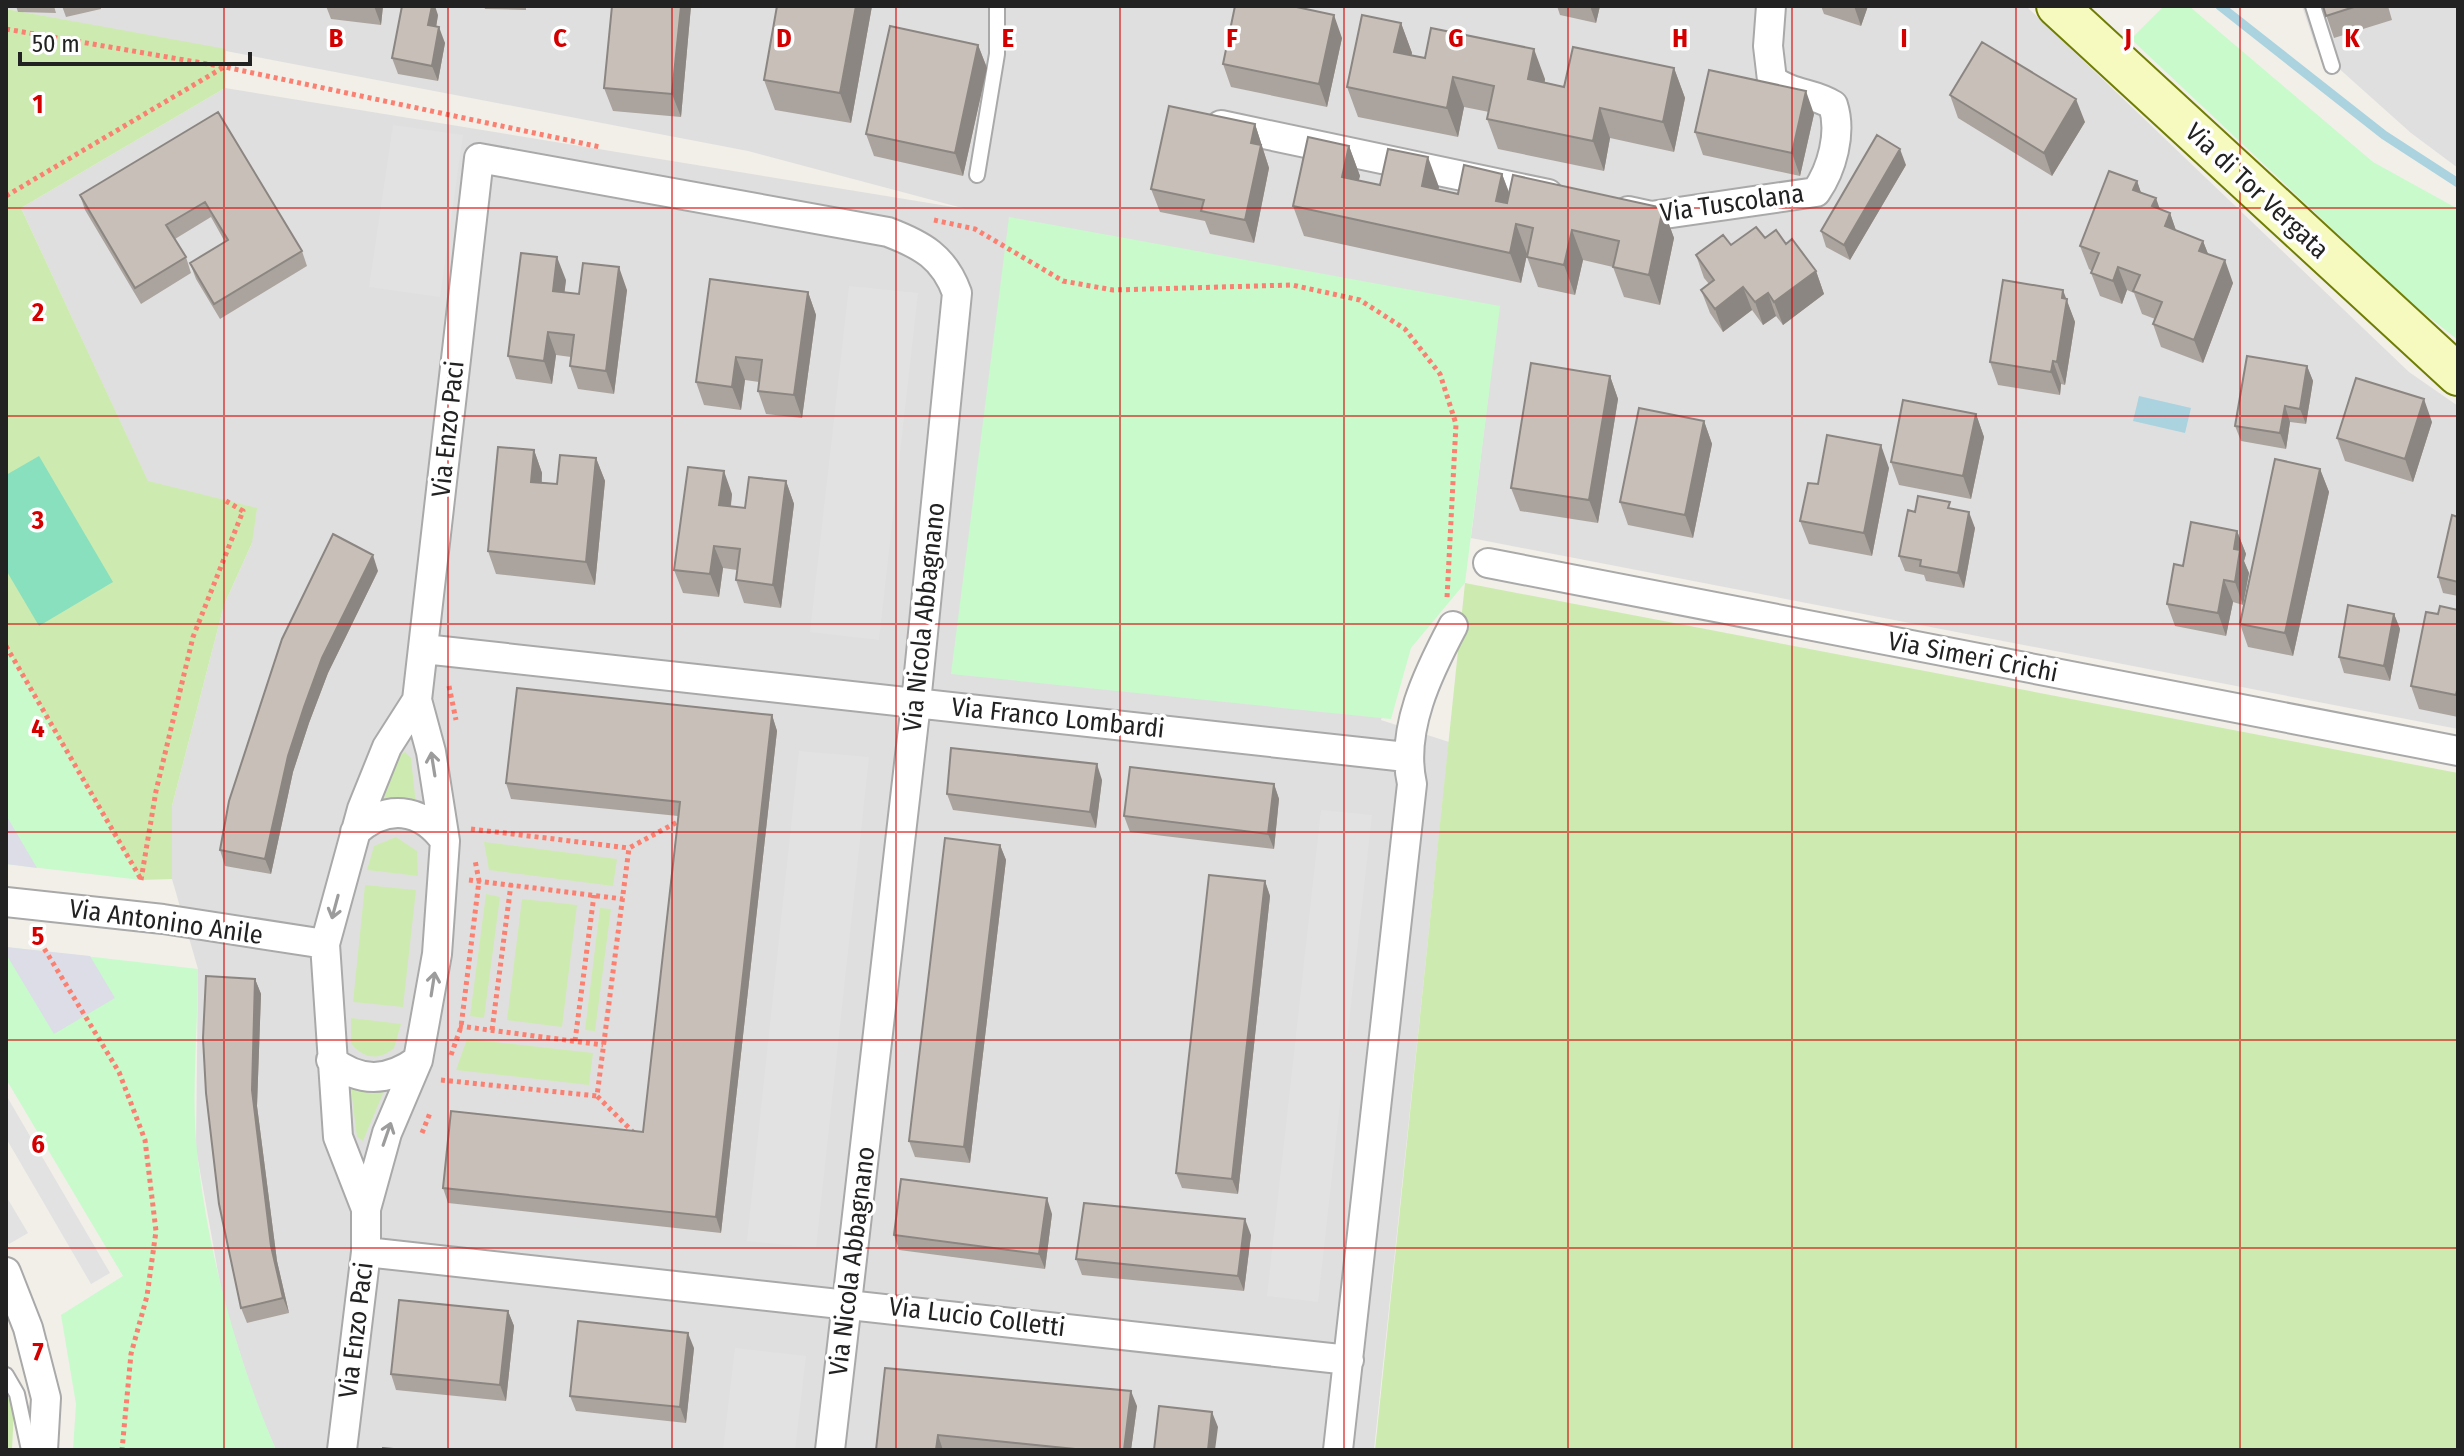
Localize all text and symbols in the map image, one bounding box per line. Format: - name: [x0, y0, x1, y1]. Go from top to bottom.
- scale bar: [20, 16, 250, 66]
- text: B: [329, 23, 344, 54]
- text: C: [553, 23, 567, 54]
- text: D: [776, 23, 792, 54]
- text: E: [1002, 23, 1014, 54]
- text: F: [1226, 23, 1238, 54]
- text: G: [1448, 23, 1464, 54]
- text: H: [1672, 23, 1688, 54]
- text: I: [1901, 23, 1908, 54]
- text: J: [2123, 23, 2132, 54]
- text: K: [2344, 23, 2360, 54]
- text: 50 m: [32, 30, 80, 58]
- text: 1: [33, 89, 44, 120]
- street label: Via di Tor Vergata: [2179, 117, 2335, 265]
- street label: Via Tuscolana: [1658, 178, 1806, 228]
- text: 2: [31, 297, 44, 328]
- street label: Via Enzo Paci: [425, 359, 471, 499]
- street label: Via Nicola Abbagnano: [897, 501, 951, 733]
- text: 3: [31, 505, 44, 536]
- street label: Via Simeri Crichi: [1885, 625, 2061, 689]
- street label: Via Franco Lombardi: [950, 691, 1166, 745]
- text: 4: [31, 713, 45, 744]
- one-way arrow: [425, 752, 440, 777]
- street label: Via Antonino Anile: [67, 893, 265, 951]
- one-way arrow: [327, 894, 342, 920]
- text: 5: [32, 921, 45, 952]
- one-way arrow: [426, 972, 441, 997]
- one-way arrow: [381, 1122, 396, 1147]
- text: 6: [31, 1129, 45, 1160]
- street label: Via Nicola Abbagnano: [823, 1145, 881, 1377]
- street label: Via Enzo Paci: [332, 1260, 380, 1400]
- street label: Via Lucio Colletti: [887, 1291, 1067, 1343]
- text: 7: [32, 1337, 44, 1368]

